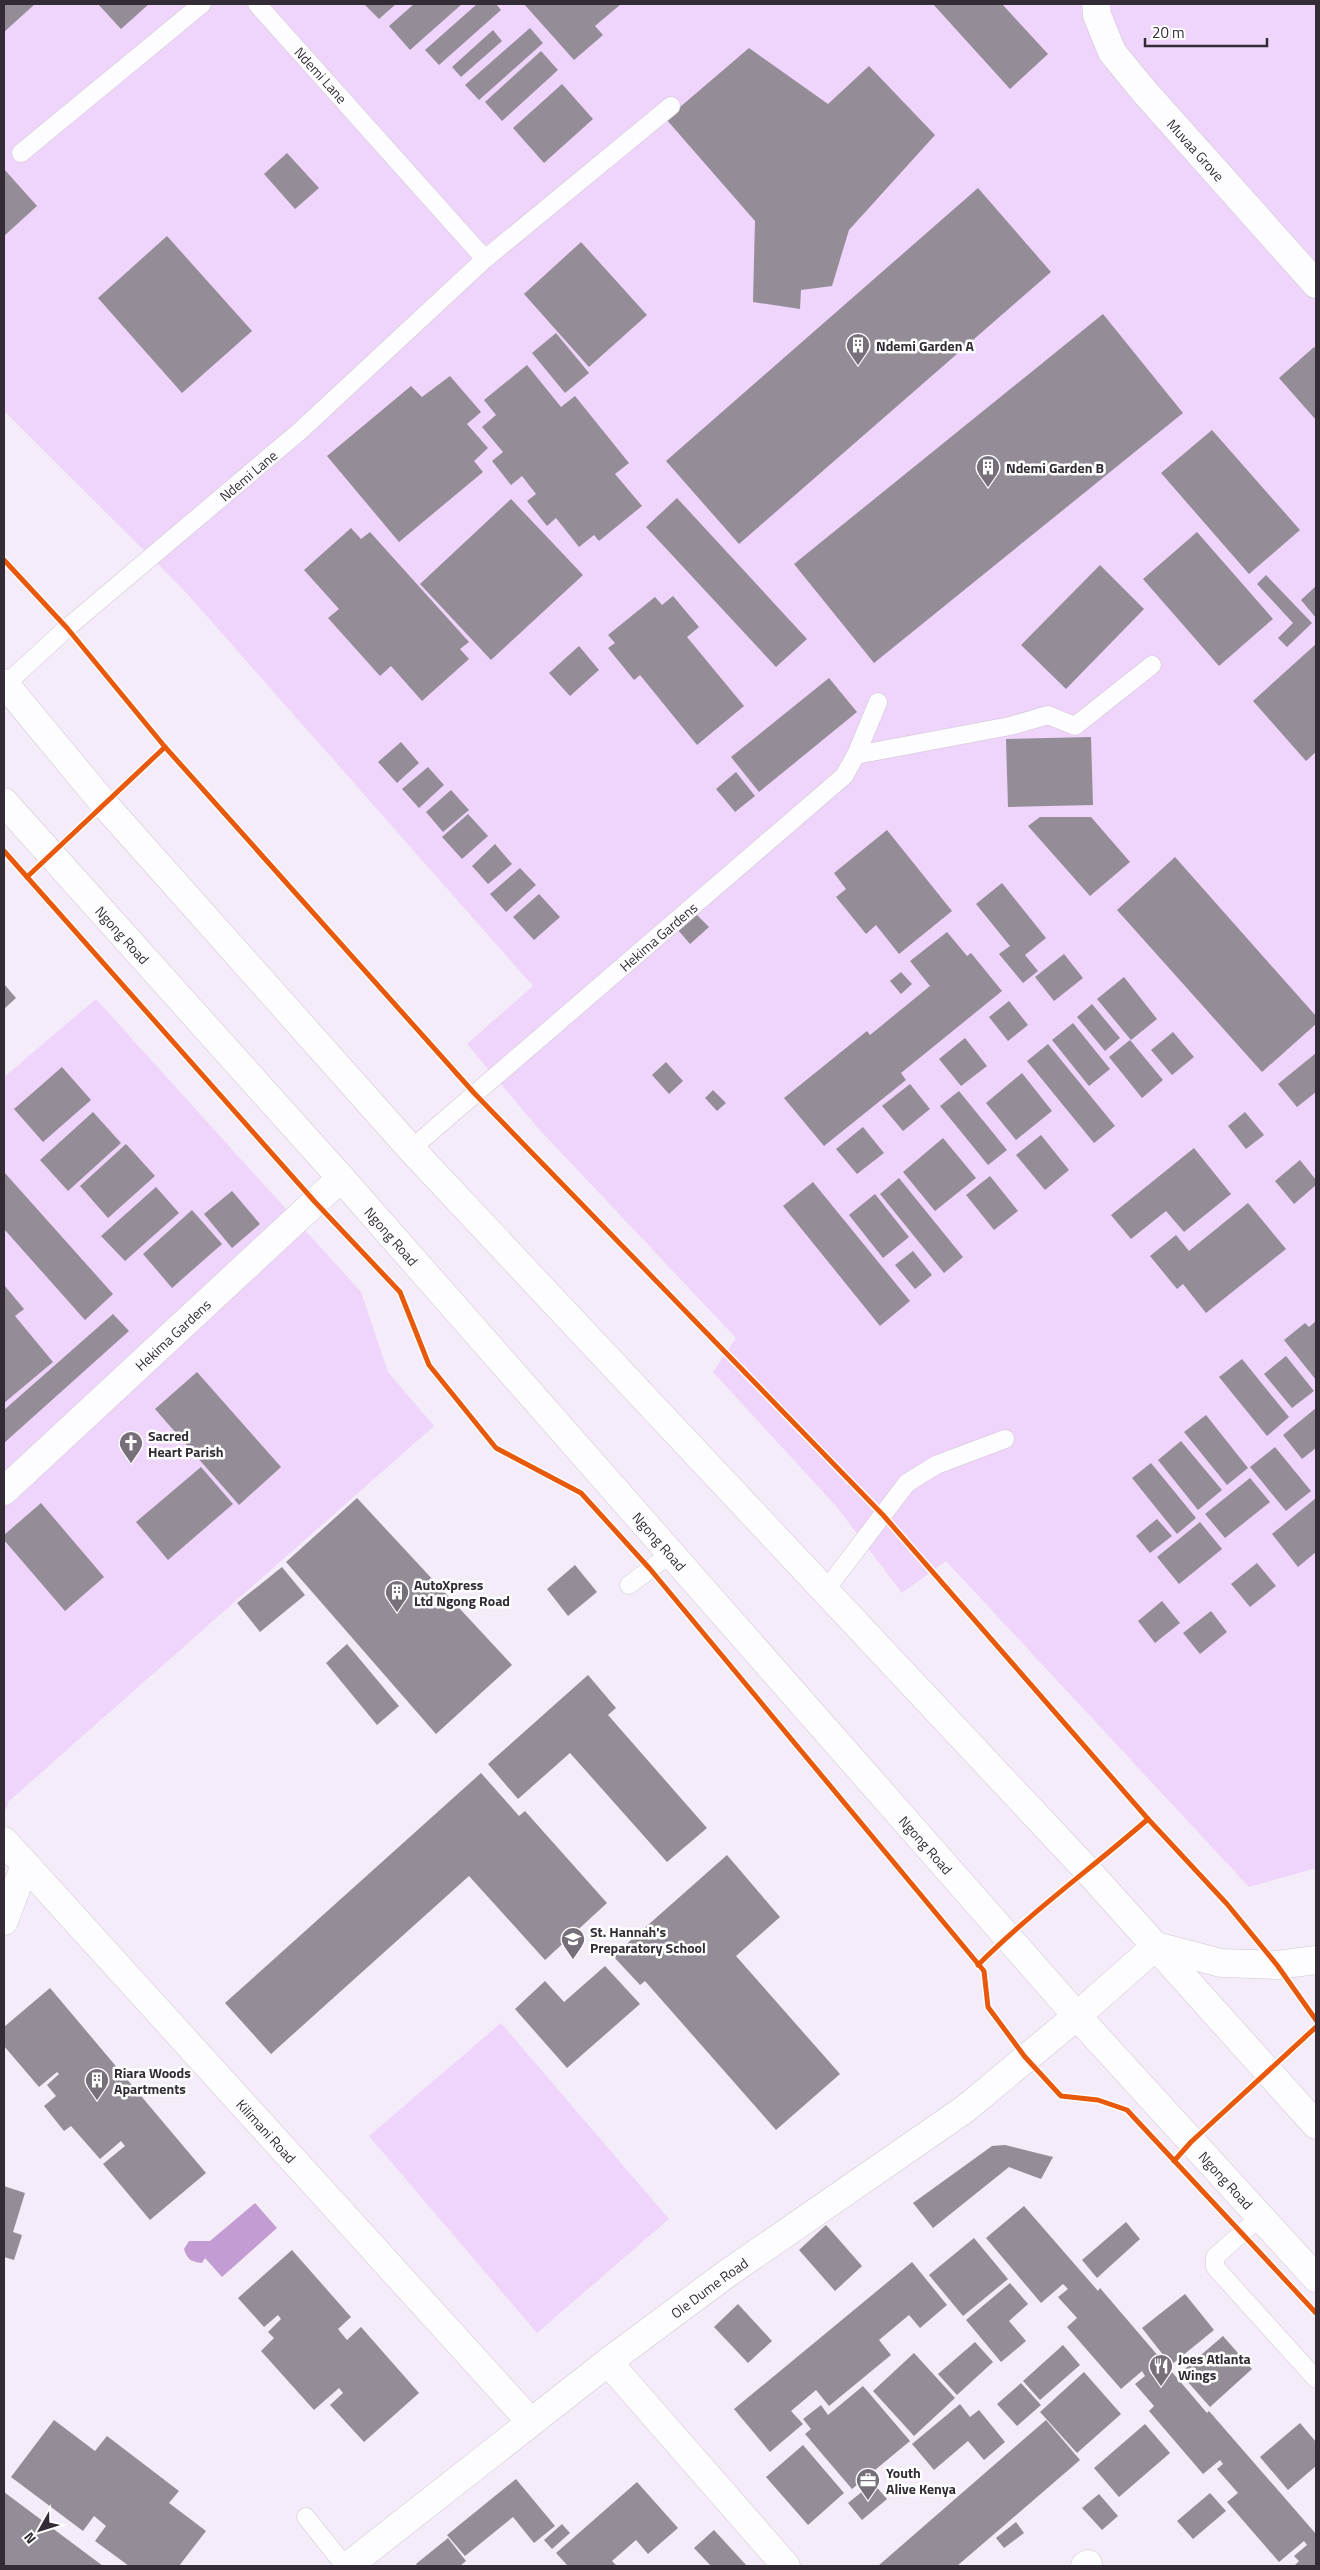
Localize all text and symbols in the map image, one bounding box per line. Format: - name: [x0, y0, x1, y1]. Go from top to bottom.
- scale bar: [1145, 15, 1268, 47]
- text: 20 m: [1152, 21, 1185, 44]
- street label: Ndemi Lane: [290, 42, 352, 108]
- street label: Muvaa Grove: [1163, 114, 1230, 186]
- building icon: Ndemi Garden A: [845, 332, 871, 366]
- place label: Ndemi Garden A: [876, 335, 974, 356]
- street label: Ndemi Lane: [214, 444, 281, 506]
- building icon: Ndemi Garden B: [975, 454, 1001, 488]
- place label: Ndemi Garden B: [1006, 457, 1104, 478]
- street label: Hekima Gardens: [614, 897, 702, 976]
- street label: Ngong Road: [91, 901, 155, 968]
- street label: Ngong Road: [360, 1202, 424, 1270]
- street label: Hekima Gardens: [130, 1294, 215, 1375]
- place label: Sacred Heart Parish: [148, 1425, 224, 1462]
- church icon: Sacred Heart Parish: [118, 1430, 144, 1464]
- street label: Ngong Road: [628, 1507, 691, 1575]
- place label: AutoXpress Ltd Ngong Road: [414, 1574, 510, 1611]
- building icon: AutoXpress Ltd Ngong Road: [384, 1579, 410, 1613]
- street label: Ngong Road: [895, 1810, 958, 1879]
- place label: St. Hannah's Preparatory School: [590, 1921, 706, 1958]
- school or university icon: St. Hannah's Preparatory School: [560, 1926, 586, 1960]
- place label: Riara Woods Apartments: [114, 2062, 191, 2099]
- building icon: Riara Woods Apartments: [84, 2067, 110, 2101]
- street label: Kilimani Road: [232, 2094, 301, 2167]
- street label: Ngong Road: [1194, 2146, 1259, 2214]
- street label: Ole Dume Road: [666, 2252, 752, 2323]
- place label: Joes Atlanta Wings: [1178, 2348, 1251, 2385]
- restaurant icon: Joes Atlanta Wings: [1148, 2353, 1174, 2387]
- place label: Youth Alive Kenya: [886, 2462, 956, 2499]
- office icon: Youth Alive Kenya: [855, 2467, 881, 2501]
- north arrow: [15, 2505, 65, 2555]
- text: N: [18, 2528, 41, 2549]

